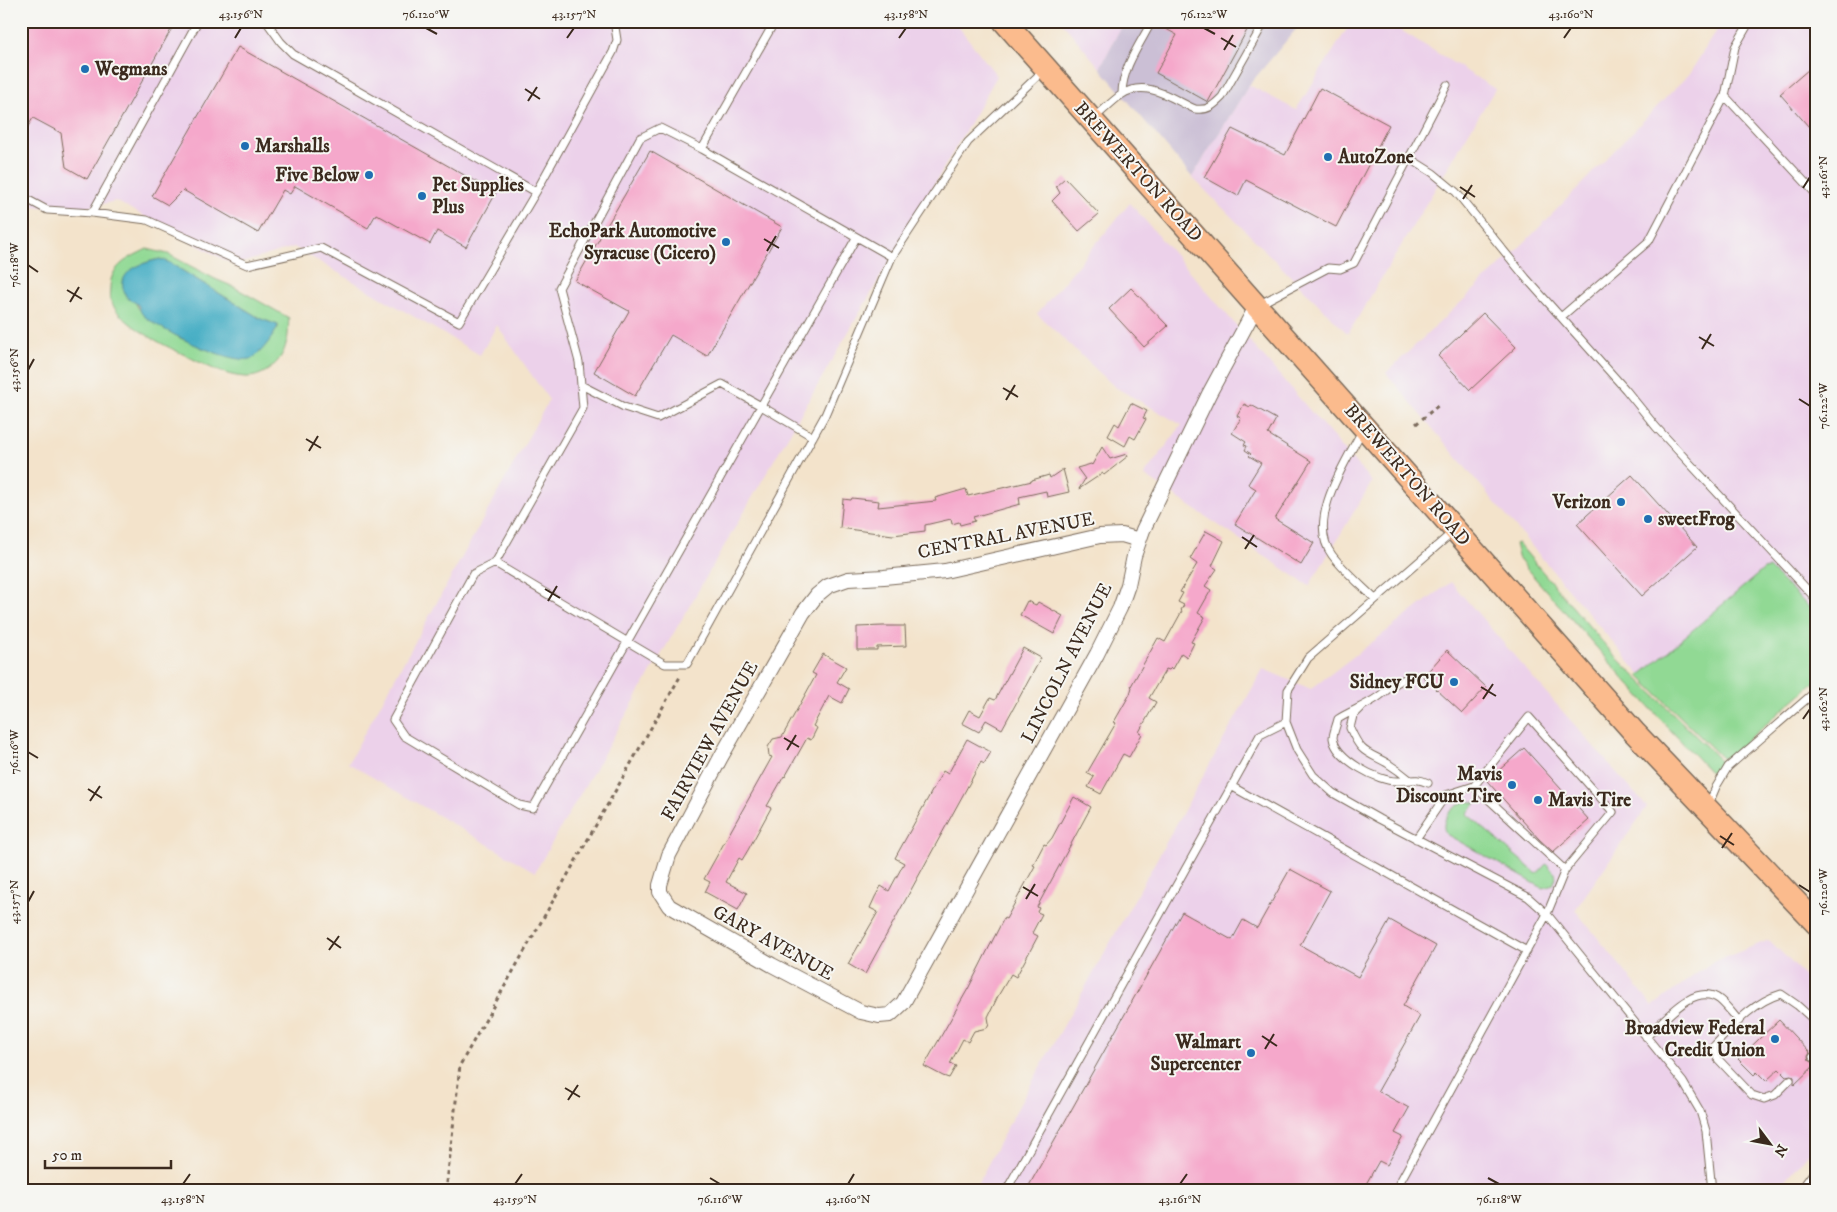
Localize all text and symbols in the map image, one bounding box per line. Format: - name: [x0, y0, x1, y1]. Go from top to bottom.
- text: 43.156°N: [219, 7, 263, 22]
- text: 76.120°W: [403, 7, 450, 22]
- text: 43.157°N: [552, 7, 596, 22]
- text: 43.158°N: [884, 7, 928, 22]
- text: 76.122°W: [1181, 7, 1228, 22]
- text: 43.160°N: [1549, 7, 1594, 22]
- place label: Wegmans: [94, 58, 168, 81]
- marker: Wegmans: [79, 63, 91, 75]
- street label: BREWERTON ROAD: [1069, 97, 1207, 247]
- place label: Marshalls: [255, 135, 330, 158]
- marker: Marshalls: [239, 140, 251, 152]
- place label: AutoZone: [1337, 146, 1414, 169]
- marker: AutoZone: [1322, 151, 1334, 163]
- text: 43.161°N: [1816, 155, 1831, 198]
- place label: Five Below: [275, 164, 360, 187]
- marker: Five Below: [363, 169, 375, 181]
- place label: Pet Supplies Plus: [432, 174, 524, 219]
- marker: Pet Supplies Plus: [416, 190, 428, 202]
- place label: EchoPark Automotive Syracuse (Cicero): [549, 220, 716, 265]
- marker: EchoPark Automotive Syracuse (Cicero): [720, 236, 732, 248]
- text: 76.118°W: [7, 241, 22, 288]
- text: 43.156°N: [7, 348, 22, 392]
- text: 76.122°W: [1816, 382, 1831, 429]
- street label: BREWERTON ROAD: [1339, 399, 1475, 551]
- place label: Verizon: [1552, 491, 1612, 514]
- marker: Verizon: [1615, 496, 1627, 508]
- street label: CENTRAL AVENUE: [916, 508, 1096, 564]
- place label: sweetFrog: [1658, 508, 1735, 531]
- marker: sweetFrog: [1642, 513, 1654, 525]
- street label: LINCOLN AVENUE: [1017, 579, 1117, 747]
- street label: FAIRVIEW AVENUE: [657, 657, 763, 825]
- place label: Sidney FCU: [1350, 671, 1444, 694]
- marker: Sidney FCU: [1448, 676, 1460, 688]
- text: 43.162°N: [1816, 687, 1831, 731]
- text: 76.116°W: [7, 728, 22, 775]
- place label: Mavis Discount Tire: [1396, 763, 1503, 808]
- marker: Mavis Discount Tire: [1506, 779, 1518, 791]
- place label: Mavis Tire: [1548, 789, 1631, 812]
- marker: Mavis Tire: [1532, 794, 1544, 806]
- text: 76.120°W: [1816, 868, 1831, 915]
- text: 43.157°N: [7, 880, 22, 924]
- street label: GARY AVENUE: [709, 900, 837, 986]
- place label: Broadview Federal Credit Union: [1625, 1017, 1766, 1062]
- place label: Walmart Supercenter: [1151, 1031, 1242, 1076]
- marker: Broadview Federal Credit Union: [1769, 1033, 1781, 1045]
- marker: Walmart Supercenter: [1245, 1047, 1257, 1059]
- north arrow: [1744, 1120, 1794, 1170]
- scale bar: [45, 1137, 171, 1169]
- text: N: [1769, 1141, 1791, 1160]
- text: 50 m: [52, 1146, 82, 1165]
- text: 43.158°N: [161, 1192, 205, 1207]
- text: 43.159°N: [493, 1192, 537, 1207]
- text: 76.116°W: [697, 1192, 744, 1207]
- text: 43.160°N: [826, 1192, 871, 1207]
- text: 43.161°N: [1159, 1192, 1202, 1207]
- text: 76.118°W: [1477, 1192, 1523, 1207]

